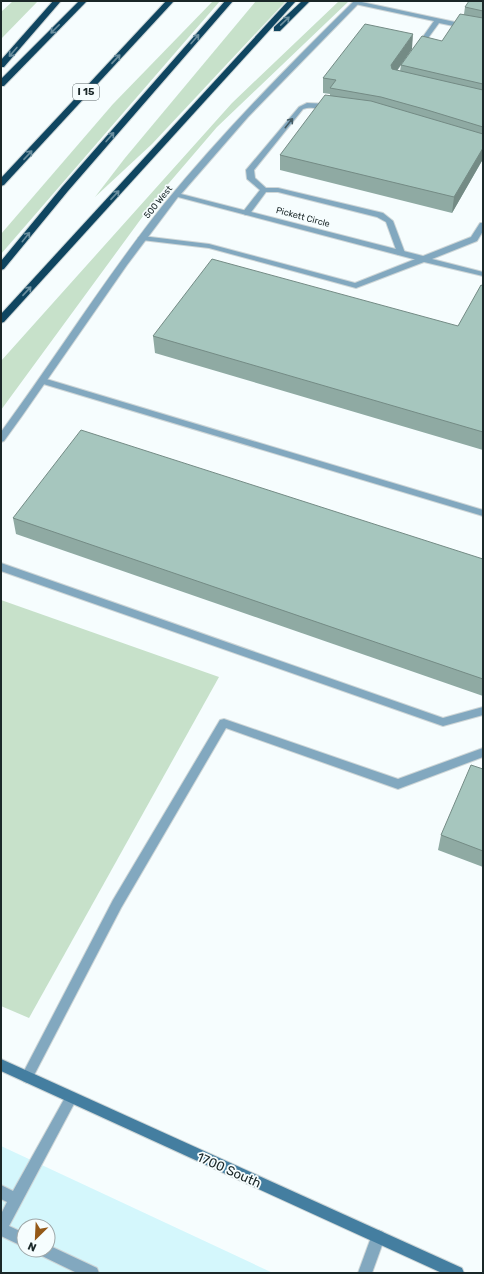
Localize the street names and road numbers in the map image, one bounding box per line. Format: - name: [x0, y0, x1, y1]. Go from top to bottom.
- road number: I 15: [73, 84, 99, 100]
- street label: 500 West: [142, 183, 174, 220]
- street label: Pickett Circle: [275, 205, 331, 229]
- street label: 1700 South: [195, 1149, 263, 1191]

